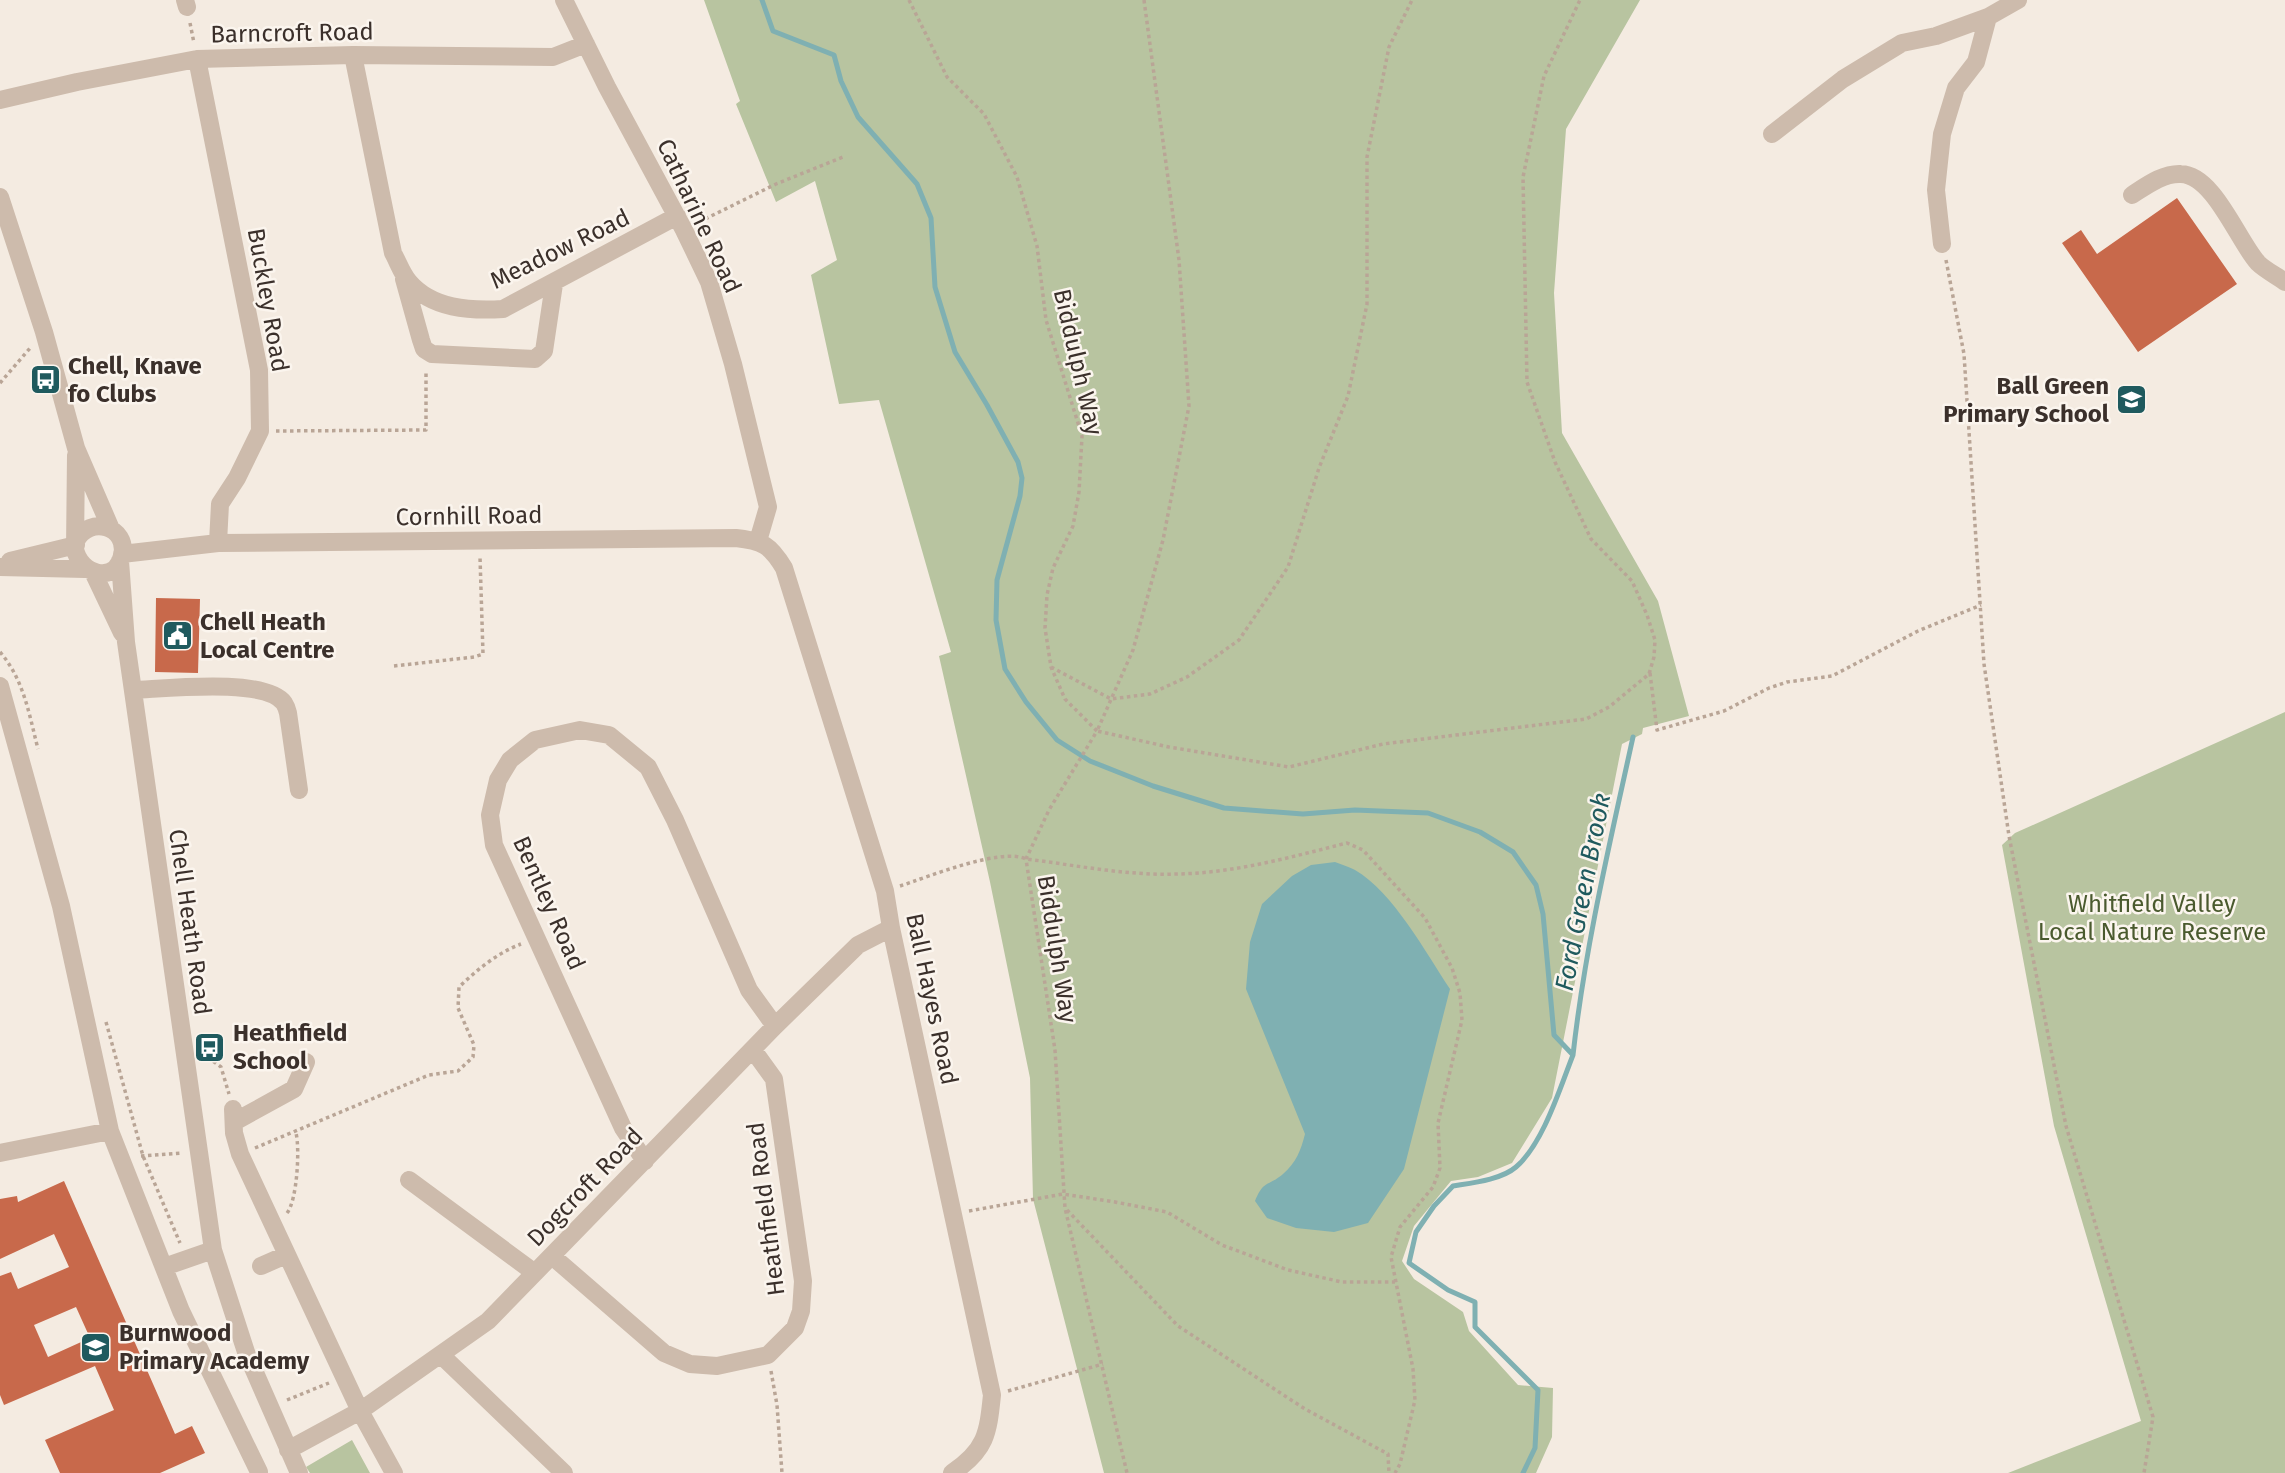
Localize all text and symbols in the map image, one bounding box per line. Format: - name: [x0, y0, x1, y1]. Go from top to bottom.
- street label: Barncroft Road: [210, 18, 374, 48]
- street label: Catharine Road: [651, 134, 747, 298]
- street label: Meadow Road: [486, 203, 634, 295]
- street label: Buckley Road: [242, 226, 294, 374]
- street label: Biddulph Way: [1048, 286, 1108, 438]
- place label: Chell, Knave fo Clubs: [68, 352, 202, 408]
- bus stop icon: Chell, Knave fo Clubs: [28, 363, 62, 397]
- place label: Ball Green Primary School: [1943, 372, 2110, 428]
- school or university icon: Ball Green Primary School: [2115, 383, 2149, 417]
- street label: Cornhill Road: [395, 501, 543, 531]
- place label: Chell Heath Local Centre: [200, 608, 335, 664]
- public building icon: Chell Heath Local Centre: [160, 619, 194, 653]
- water label: Ford Green Brook: [1549, 790, 1617, 994]
- street label: Chell Heath Road: [163, 827, 217, 1017]
- street label: Bentley Road: [507, 832, 591, 974]
- street label: Biddulph Way: [1031, 873, 1083, 1025]
- park label: Whitfield Valley Local Nature Reserve: [2038, 890, 2266, 946]
- street label: Ball Hayes Road: [900, 911, 964, 1087]
- place label: Heathfield School: [233, 1019, 347, 1075]
- bus stop icon: Heathfield School: [193, 1030, 227, 1064]
- street label: Heathfield Road: [741, 1121, 791, 1297]
- street label: Dogcroft Road: [521, 1122, 649, 1252]
- place label: Burnwood Primary Academy: [119, 1319, 310, 1375]
- school or university icon: Burnwood Primary Academy: [79, 1330, 113, 1364]

